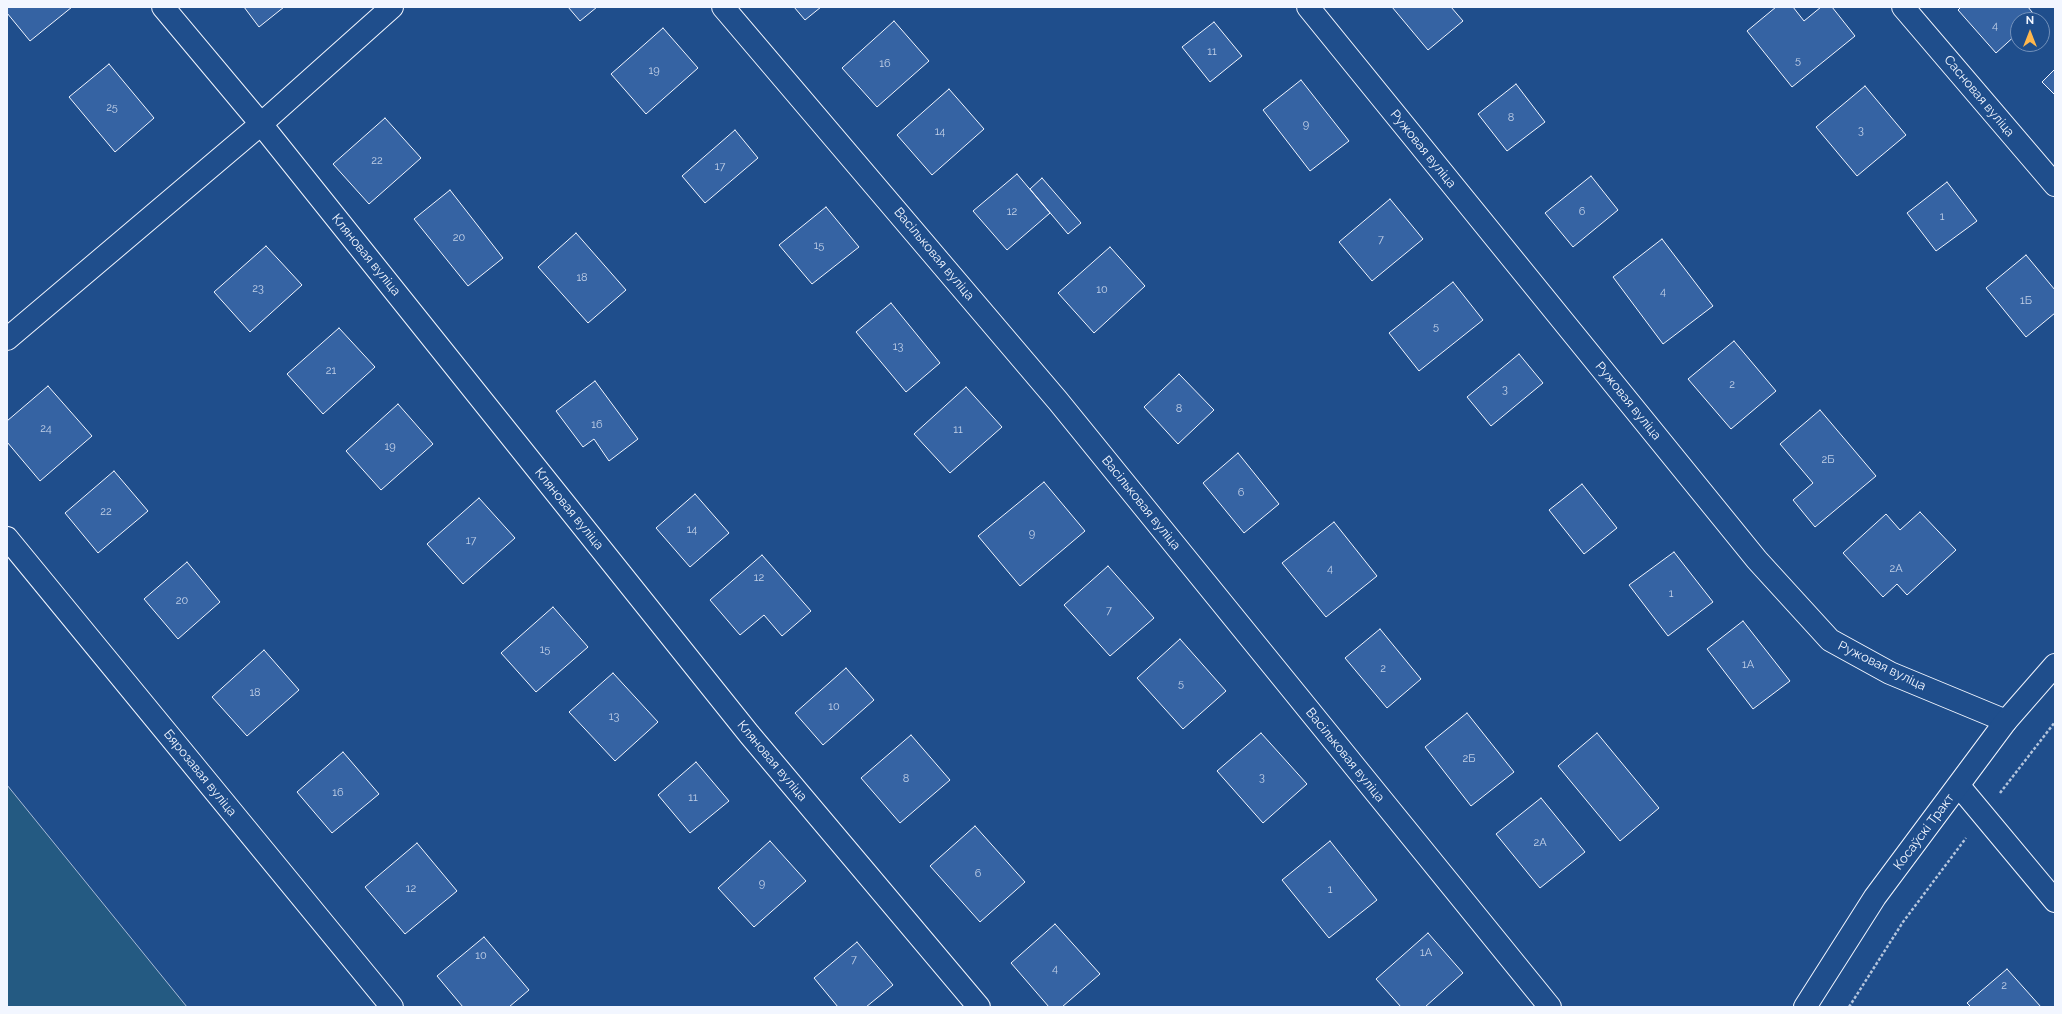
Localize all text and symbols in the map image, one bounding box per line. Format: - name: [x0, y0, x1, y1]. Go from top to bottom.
- north arrow: [2010, 12, 2050, 52]
- text: N: [2026, 14, 2034, 27]
- house number: 4: [1992, 19, 1998, 33]
- house number: 11: [1207, 45, 1217, 59]
- street label: Сасновая вуліца: [1940, 52, 2018, 140]
- house number: 5: [1795, 54, 1801, 68]
- house number: 16: [879, 57, 891, 71]
- house number: 19: [648, 64, 660, 78]
- house number: 25: [106, 101, 118, 115]
- street label: Ружовая вуліца: [1387, 107, 1459, 191]
- house number: 8: [1508, 111, 1514, 125]
- house number: 9: [1303, 118, 1309, 132]
- house number: 3: [1858, 124, 1864, 138]
- house number: 14: [935, 125, 945, 139]
- house number: 22: [371, 154, 383, 168]
- house number: 17: [715, 160, 725, 174]
- street label: Васільковая вуліца: [891, 204, 977, 304]
- house number: 12: [1007, 205, 1017, 219]
- house number: 6: [1579, 205, 1585, 219]
- house number: 1: [1940, 210, 1944, 224]
- street label: Кляновая вуліца: [328, 211, 404, 299]
- house number: 20: [453, 231, 465, 245]
- house number: 7: [1378, 233, 1384, 247]
- house number: 15: [814, 239, 824, 253]
- house number: 18: [576, 271, 588, 285]
- house number: 23: [252, 282, 264, 296]
- house number: 10: [1096, 283, 1108, 297]
- house number: 4: [1660, 285, 1666, 299]
- house number: 1Б: [2020, 294, 2032, 308]
- house number: 5: [1433, 320, 1439, 334]
- house number: 13: [893, 340, 903, 354]
- street label: Ружовая вуліца: [1592, 359, 1664, 443]
- house number: 21: [326, 364, 336, 378]
- house number: 2: [1729, 378, 1735, 392]
- house number: 3: [1502, 383, 1508, 397]
- house number: 8: [1176, 402, 1182, 416]
- house number: 16: [591, 418, 603, 432]
- house number: 24: [40, 422, 52, 436]
- house number: 11: [953, 423, 963, 437]
- house number: 19: [384, 440, 396, 454]
- street label: Васільковая вуліца: [1098, 453, 1184, 553]
- house number: 2Б: [1822, 453, 1834, 467]
- street label: Кляновая вуліца: [531, 465, 607, 553]
- house number: 6: [1238, 486, 1244, 500]
- house number: 22: [100, 505, 112, 519]
- house number: 14: [687, 523, 697, 537]
- house number: 9: [1029, 527, 1035, 541]
- house number: 17: [466, 534, 476, 548]
- house number: 4: [1327, 562, 1333, 576]
- house number: 2А: [1889, 562, 1903, 576]
- house number: 12: [754, 571, 764, 585]
- house number: 1: [1669, 587, 1673, 601]
- house number: 20: [176, 594, 188, 608]
- house number: 7: [1106, 604, 1112, 618]
- street label: Ружовая вуліца: [1835, 638, 1929, 694]
- house number: 15: [540, 643, 550, 657]
- house number: 1А: [1742, 658, 1754, 672]
- house number: 2: [1380, 662, 1386, 676]
- house number: 5: [1178, 677, 1184, 691]
- house number: 18: [249, 686, 261, 700]
- house number: 10: [828, 700, 840, 714]
- street label: Васільковая вуліца: [1302, 705, 1388, 805]
- house number: 13: [609, 710, 619, 724]
- street label: Кляновая вуліца: [734, 717, 810, 805]
- street label: Бярозавая вуліца: [160, 727, 240, 819]
- house number: 2Б: [1463, 752, 1475, 766]
- house number: 3: [1259, 771, 1265, 785]
- house number: 8: [903, 772, 909, 786]
- house number: 16: [332, 786, 344, 800]
- house number: 11: [688, 791, 698, 805]
- street label: Косаўскі Тракт: [1890, 791, 1958, 873]
- house number: 2А: [1533, 836, 1547, 850]
- house number: 6: [975, 867, 981, 881]
- house number: 9: [759, 877, 765, 891]
- house number: 12: [406, 882, 416, 896]
- house number: 1: [1328, 883, 1332, 897]
- house number: 1А: [1420, 946, 1432, 960]
- house number: 10: [475, 949, 487, 963]
- house number: 7: [851, 953, 857, 967]
- house number: 4: [1052, 962, 1058, 976]
- house number: 2: [2001, 979, 2007, 993]

